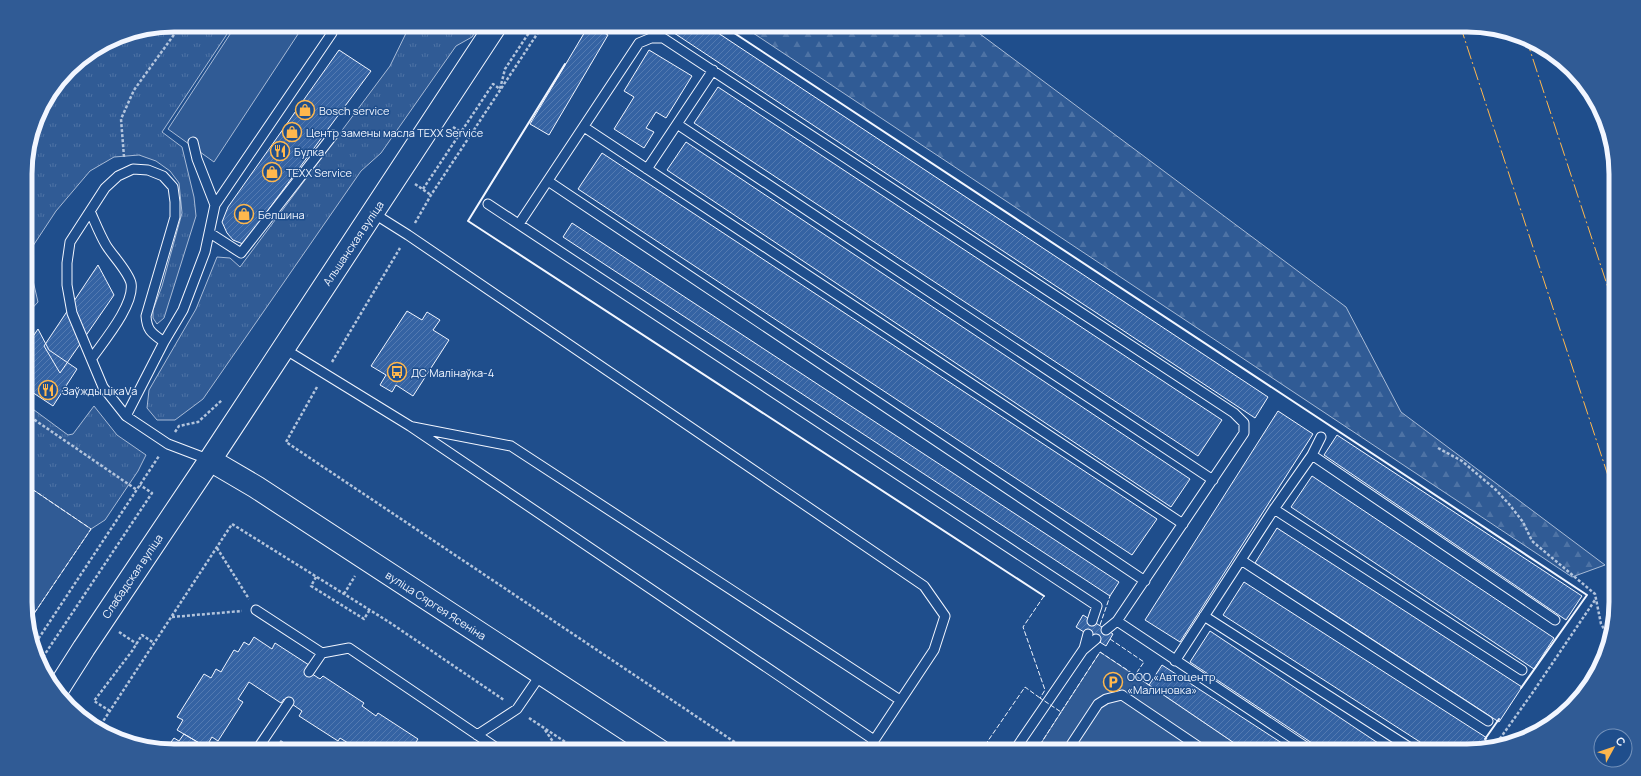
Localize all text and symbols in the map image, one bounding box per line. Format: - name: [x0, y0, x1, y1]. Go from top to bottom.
- shop icon: Bosch service: [294, 99, 316, 121]
- place label: Bosch service: [319, 103, 390, 118]
- shop icon: Центр замены масла TEXX Service: [281, 121, 303, 143]
- place label: Центр замены масла TEXX Service: [306, 125, 484, 140]
- restaurant icon: Булка: [269, 140, 291, 162]
- place label: Булка: [294, 144, 324, 159]
- shop icon: TEXX Service: [261, 161, 283, 183]
- place label: TEXX Service: [286, 165, 353, 180]
- street label: Альшанская вуліца: [319, 198, 387, 288]
- shop icon: Белшина: [233, 203, 255, 225]
- place label: Белшина: [258, 207, 305, 222]
- bus stop icon: ДС Малінаўка-4: [386, 361, 408, 383]
- place label: ДС Малінаўка-4: [411, 365, 494, 380]
- restaurant icon: Заўжды цікаVа: [37, 379, 59, 401]
- place label: Заўжды цікаVа: [62, 383, 137, 398]
- street label: Слабадская вуліца: [98, 531, 166, 621]
- street label: вуліца Сяргея Ясеніна: [383, 567, 489, 643]
- place label: ООО «Автоцентр «Малиновка»: [1127, 669, 1216, 697]
- parking icon: ООО «Автоцентр «Малиновка»: [1102, 671, 1124, 693]
- north arrow: [1593, 728, 1633, 768]
- text: С: [1613, 733, 1629, 749]

